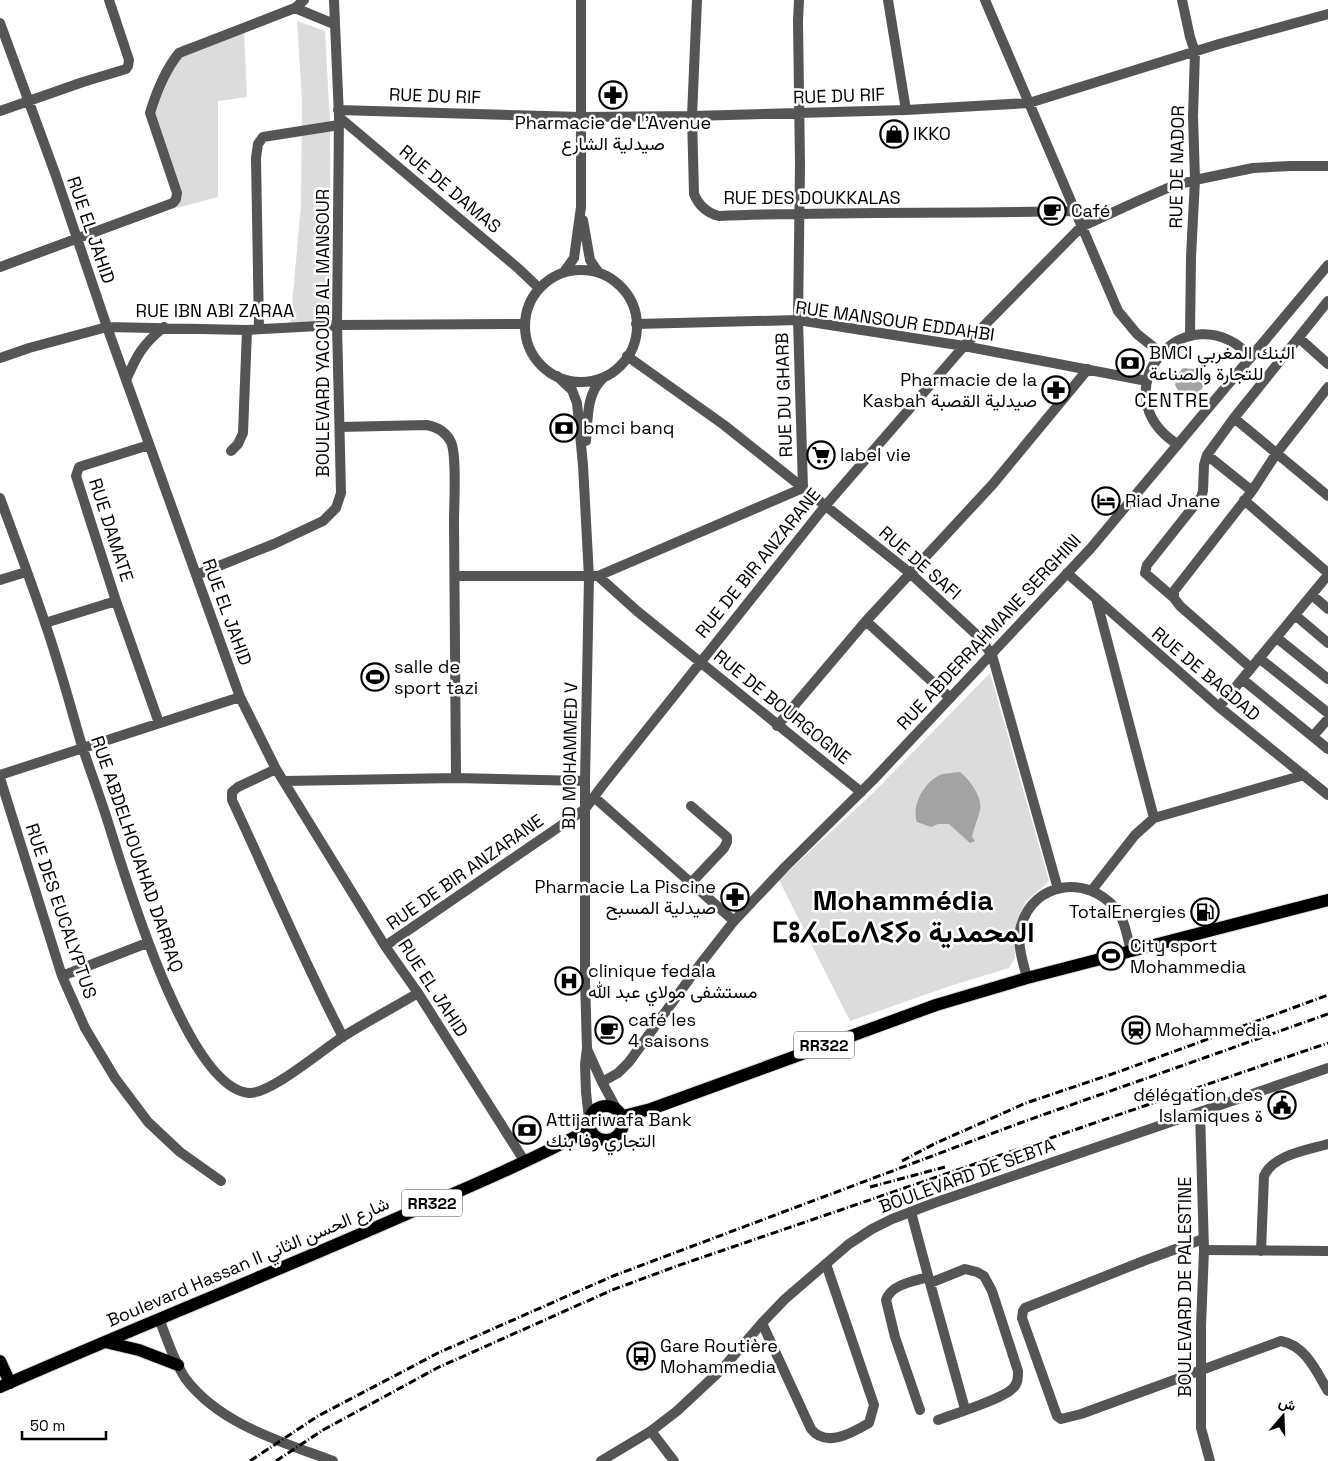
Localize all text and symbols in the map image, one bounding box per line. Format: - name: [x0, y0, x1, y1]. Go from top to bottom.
- pharmacy icon: Pharmacie de L'Avenue صيدلية الشارع: [598, 80, 628, 110]
- street label: RUE DU RIF: [389, 82, 482, 109]
- street label: RUE DU RIF: [793, 82, 886, 109]
- street label: RUE DE NADOR: [1164, 105, 1189, 229]
- place label: Pharmacie de L'Avenue صيدلية الشارع: [515, 111, 711, 156]
- shop icon: IKKO: [879, 119, 909, 149]
- place label: IKKO: [913, 122, 951, 145]
- street label: RUE DE DAMAS: [395, 139, 506, 238]
- street label: RUE EL JAHID: [62, 173, 121, 286]
- street label: RUE DES DOUKKALAS: [723, 186, 901, 209]
- street label: BOULEVARD YACOUB AL MANSOUR: [311, 189, 334, 477]
- cafe icon: Café: [1037, 196, 1067, 226]
- place label: Café: [1071, 199, 1111, 222]
- street label: RUE MANSOUR EDDAHBI: [794, 295, 996, 346]
- street label: RUE IBN ABI ZARAA: [136, 299, 294, 322]
- street label: RUE DU GHARB: [770, 332, 797, 458]
- place label: BMCI البنك المغربي للتجارة والصناعة: [1149, 341, 1295, 385]
- bank icon: BMCI البنك المغربي للتجارة والصناعة: [1115, 348, 1145, 378]
- place label: Pharmacie de la Kasbah صيدلية القصبة: [862, 368, 1037, 412]
- pharmacy icon: Pharmacie de la Kasbah صيدلية القصبة: [1041, 375, 1071, 405]
- district label: CENTRE: [1134, 388, 1210, 413]
- bank icon: bmci banq: [549, 413, 579, 443]
- place label: bmci banq: [583, 416, 674, 439]
- supermarket icon: label vie: [806, 440, 836, 470]
- place label: label vie: [840, 443, 911, 466]
- street label: RUE DAMATE: [84, 475, 139, 585]
- street label: RUE DE BIR ANZARANE: [690, 483, 825, 642]
- hotel icon: Riad Jnane: [1091, 486, 1121, 516]
- place label: Riad Jnane: [1125, 489, 1220, 512]
- street label: RUE DE SAFI: [875, 521, 966, 605]
- street label: RUE ABDERRAHMANE SERGHINI: [892, 529, 1086, 734]
- street label: RUE EL JAHID: [198, 555, 257, 668]
- street label: RUE DE BAGDAD: [1147, 622, 1265, 726]
- street label: RUE DE BOURGOGNE: [709, 644, 856, 769]
- place label: salle de sport tazi: [394, 655, 478, 699]
- sports icon: salle de sport tazi: [360, 662, 390, 692]
- street label: BD MOHAMMED V: [557, 682, 582, 830]
- street label: RUE ABDELHOUAHAD DARRAQ: [86, 733, 189, 975]
- street label: RUE DE BIR ANZARANE: [382, 809, 548, 935]
- street label: RUE DES EUCALYPTUS: [21, 820, 102, 1001]
- place label: Pharmacie La Piscine صيدلية المسبح: [535, 875, 716, 920]
- pharmacy icon: Pharmacie La Piscine صيدلية المسبح: [720, 882, 750, 912]
- district label: Mohammédia ⵎⵓⵃⴰⵎⴰⴷⵉⵢⴰ المحمدية: [772, 882, 1034, 950]
- fuel station icon: TotalEnergies: [1190, 897, 1220, 927]
- place label: TotalEnergies: [1069, 900, 1186, 923]
- place label: City sport Mohammedia: [1130, 934, 1246, 978]
- street label: RUE EL JAHID: [393, 935, 474, 1041]
- sports icon: City sport Mohammedia: [1096, 941, 1126, 971]
- place label: clinique fedala مستشفى مولاي عبد الله: [588, 959, 757, 1007]
- hospital icon: clinique fedala مستشفى مولاي عبد الله: [554, 966, 584, 996]
- place label: café les 4 saisons: [628, 1008, 709, 1052]
- cafe icon: café les 4 saisons: [594, 1015, 624, 1045]
- station icon: Mohammedia: [1121, 1015, 1151, 1045]
- place label: Mohammedia: [1155, 1018, 1271, 1041]
- road number: RR322: [794, 1032, 854, 1058]
- place label: délégation des Islamiques ة: [1133, 1083, 1263, 1127]
- public building icon: délégation des Islamiques ة: [1267, 1090, 1297, 1120]
- place label: Attijariwafa Bank التجاري وفا بنك: [546, 1108, 692, 1156]
- bank icon: Attijariwafa Bank التجاري وفا بنك: [512, 1115, 542, 1145]
- street label: BOULEVARD DE SEBTA: [876, 1133, 1058, 1218]
- street label: BOULEVARD DE PALESTINE: [1173, 1177, 1196, 1397]
- road number: RR322: [402, 1190, 462, 1216]
- street label: Boulevard Hassan II شارع الحسن الثاني: [103, 1191, 394, 1335]
- place label: Gare Routière Mohammedia: [660, 1334, 778, 1378]
- bus stop icon: Gare Routière Mohammedia: [626, 1341, 656, 1371]
- north arrow: [1258, 1391, 1308, 1441]
- text: ش: [1276, 1392, 1298, 1415]
- scale bar: [22, 1408, 106, 1440]
- text: 50 m: [30, 1416, 65, 1435]

